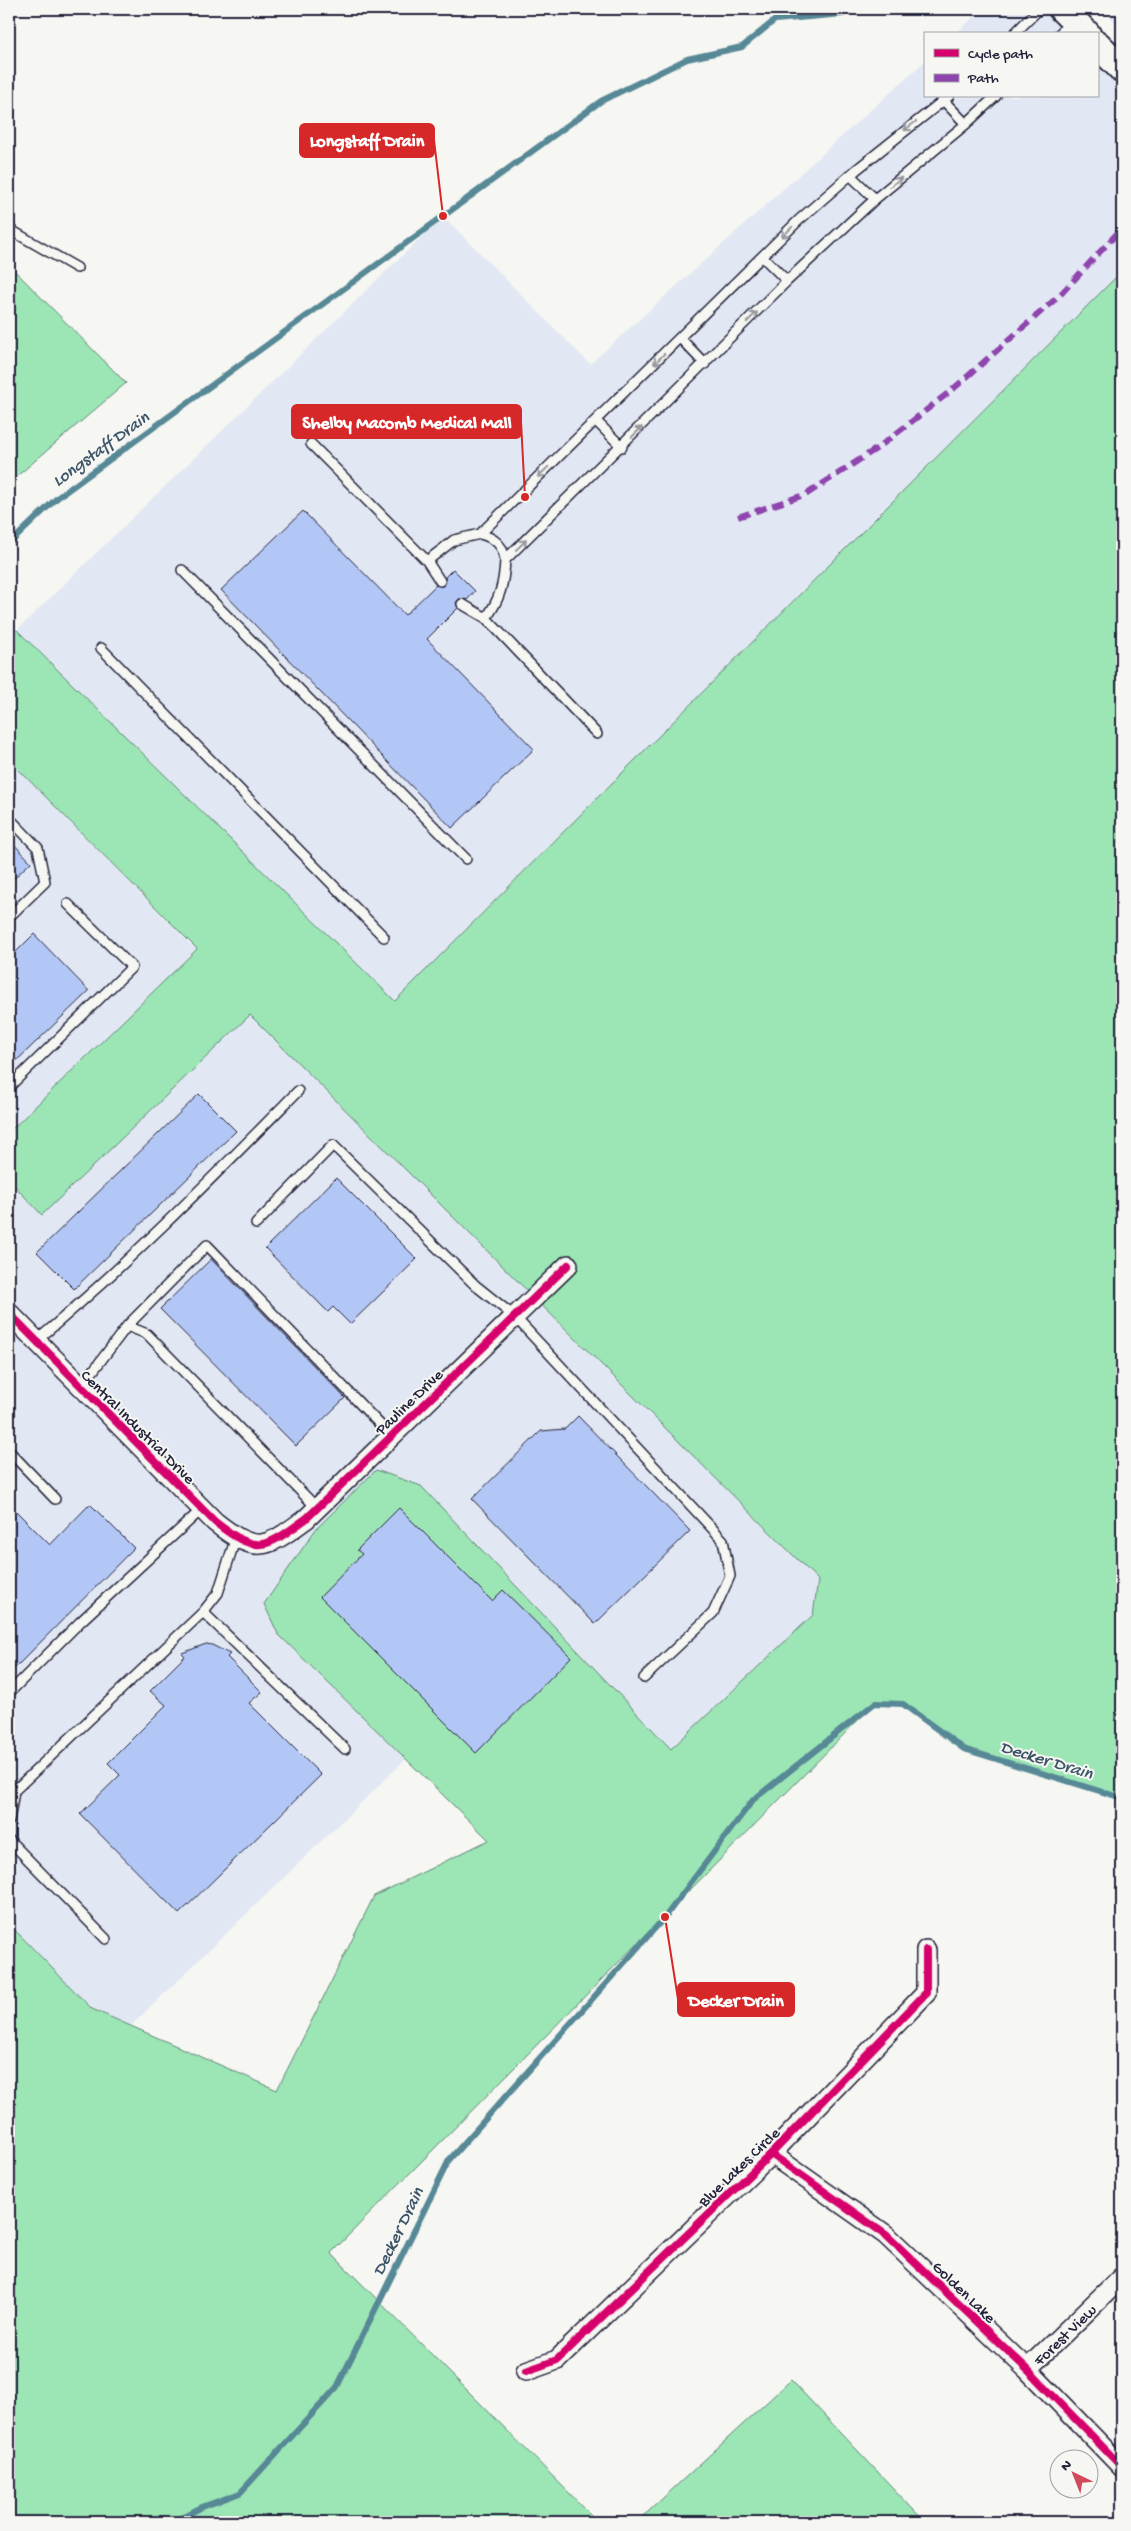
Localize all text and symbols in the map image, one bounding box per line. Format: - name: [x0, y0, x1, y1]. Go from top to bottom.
- legend: [924, 32, 1098, 98]
- text: Cycle path: [968, 46, 1033, 64]
- text: Path: [967, 70, 999, 88]
- one-way arrow: [903, 121, 917, 131]
- callout: Longstaff Drain: [300, 124, 434, 157]
- text: Longstaff Drain: [310, 132, 425, 153]
- one-way arrow: [889, 177, 902, 188]
- one-way arrow: [781, 226, 794, 238]
- one-way arrow: [745, 311, 757, 323]
- one-way arrow: [654, 352, 666, 364]
- callout: Shelby Macomb Medical Mall: [292, 405, 521, 438]
- water label: Longstaff Drain: [49, 408, 154, 492]
- text: Shelby Macomb Medical Mall: [302, 414, 512, 435]
- one-way arrow: [631, 425, 643, 438]
- one-way arrow: [538, 466, 550, 478]
- one-way arrow: [515, 539, 527, 552]
- street label: Pauline Drive: [372, 1366, 449, 1441]
- street label: Central Industrial Drive: [75, 1367, 198, 1490]
- water label: Decker Drain: [997, 1737, 1095, 1786]
- callout: Decker Drain: [678, 1983, 794, 2016]
- text: Decker Drain: [686, 1992, 784, 2013]
- street label: Blue Lakes Circle: [695, 2124, 786, 2213]
- water label: Decker Drain: [369, 2184, 430, 2280]
- street label: Golden Lake: [927, 2259, 999, 2329]
- street label: Forest View: [1030, 2302, 1102, 2372]
- north arrow: [1048, 2448, 1098, 2498]
- text: N: [1058, 2457, 1076, 2476]

